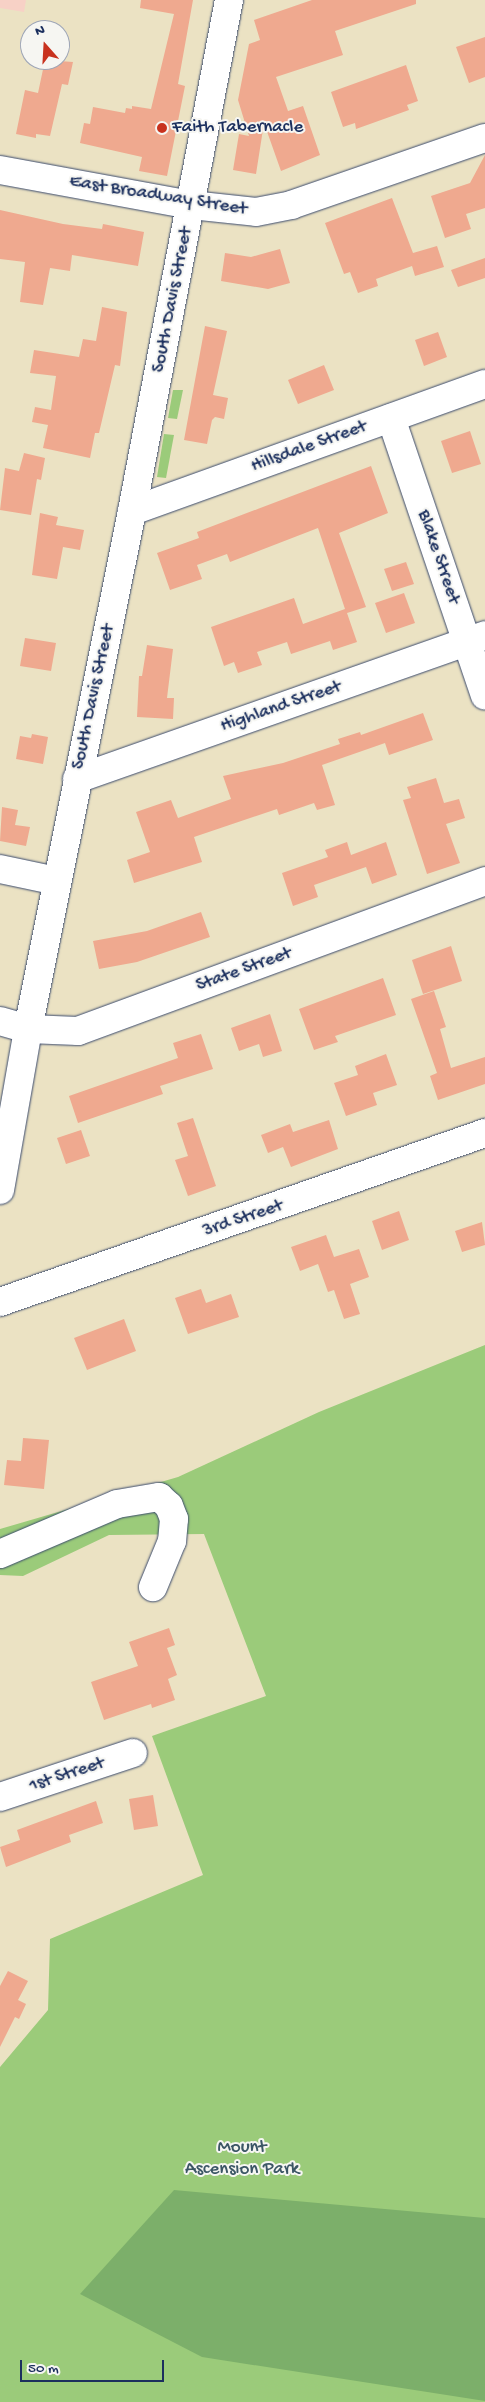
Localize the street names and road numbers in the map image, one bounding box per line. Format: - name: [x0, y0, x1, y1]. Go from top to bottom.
- street label: East Broadway Street: [68, 171, 248, 221]
- street label: South Davis Street: [148, 225, 198, 375]
- street label: Hillsdale Street: [248, 416, 370, 478]
- street label: Blake Street: [411, 507, 465, 607]
- street label: South Davis Street: [68, 622, 120, 772]
- street label: Highland Street: [218, 676, 344, 738]
- street label: State Street: [193, 942, 295, 998]
- street label: 3rd Street: [200, 1195, 286, 1243]
- street label: 1st Street: [27, 1752, 107, 1798]

